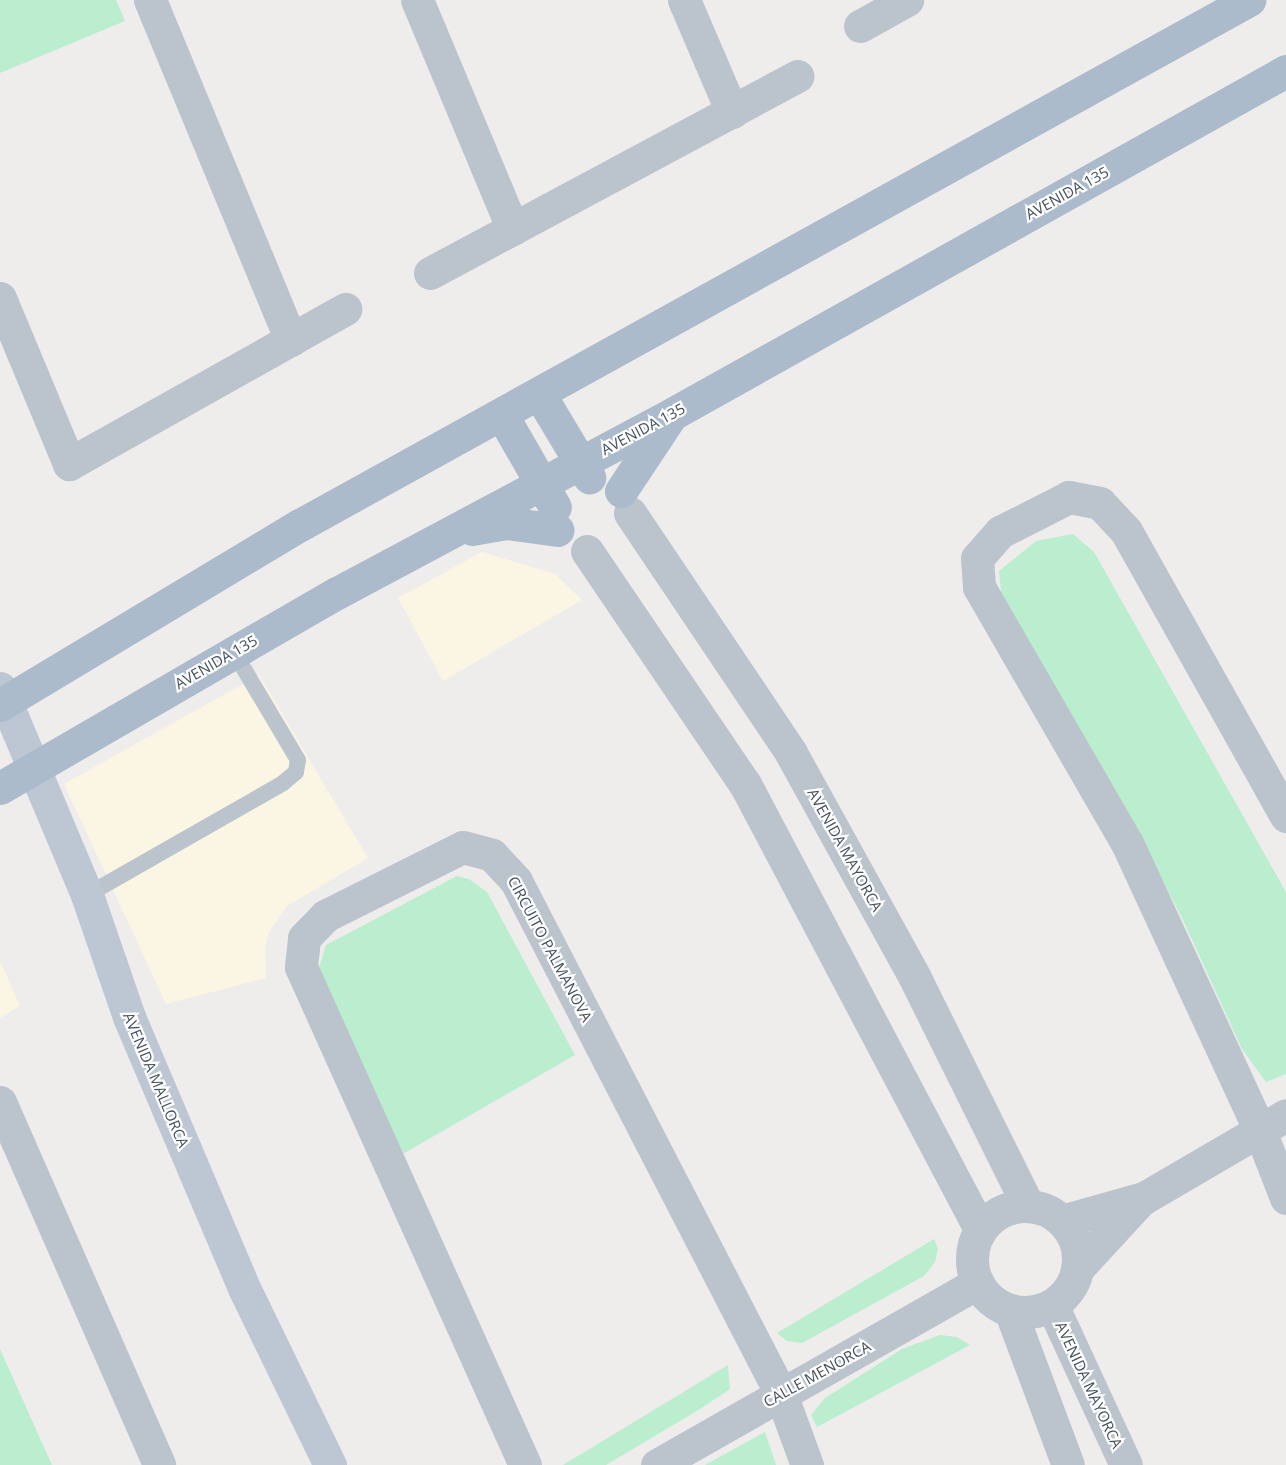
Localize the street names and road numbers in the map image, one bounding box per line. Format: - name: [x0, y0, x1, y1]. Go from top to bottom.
- street label: AVENIDA 135: [1022, 163, 1112, 223]
- street label: AVENIDA 135: [598, 399, 688, 459]
- street label: AVENIDA 135: [172, 631, 260, 693]
- street label: AVENIDA MAYORCA: [804, 785, 886, 915]
- street label: CIRCUITO PALMANOVA: [504, 873, 596, 1025]
- street label: AVENIDA MALLORCA: [119, 1010, 193, 1150]
- street label: AVENIDA MAYORCA: [1052, 1319, 1126, 1451]
- street label: CALLE MENORCA: [760, 1337, 874, 1411]

